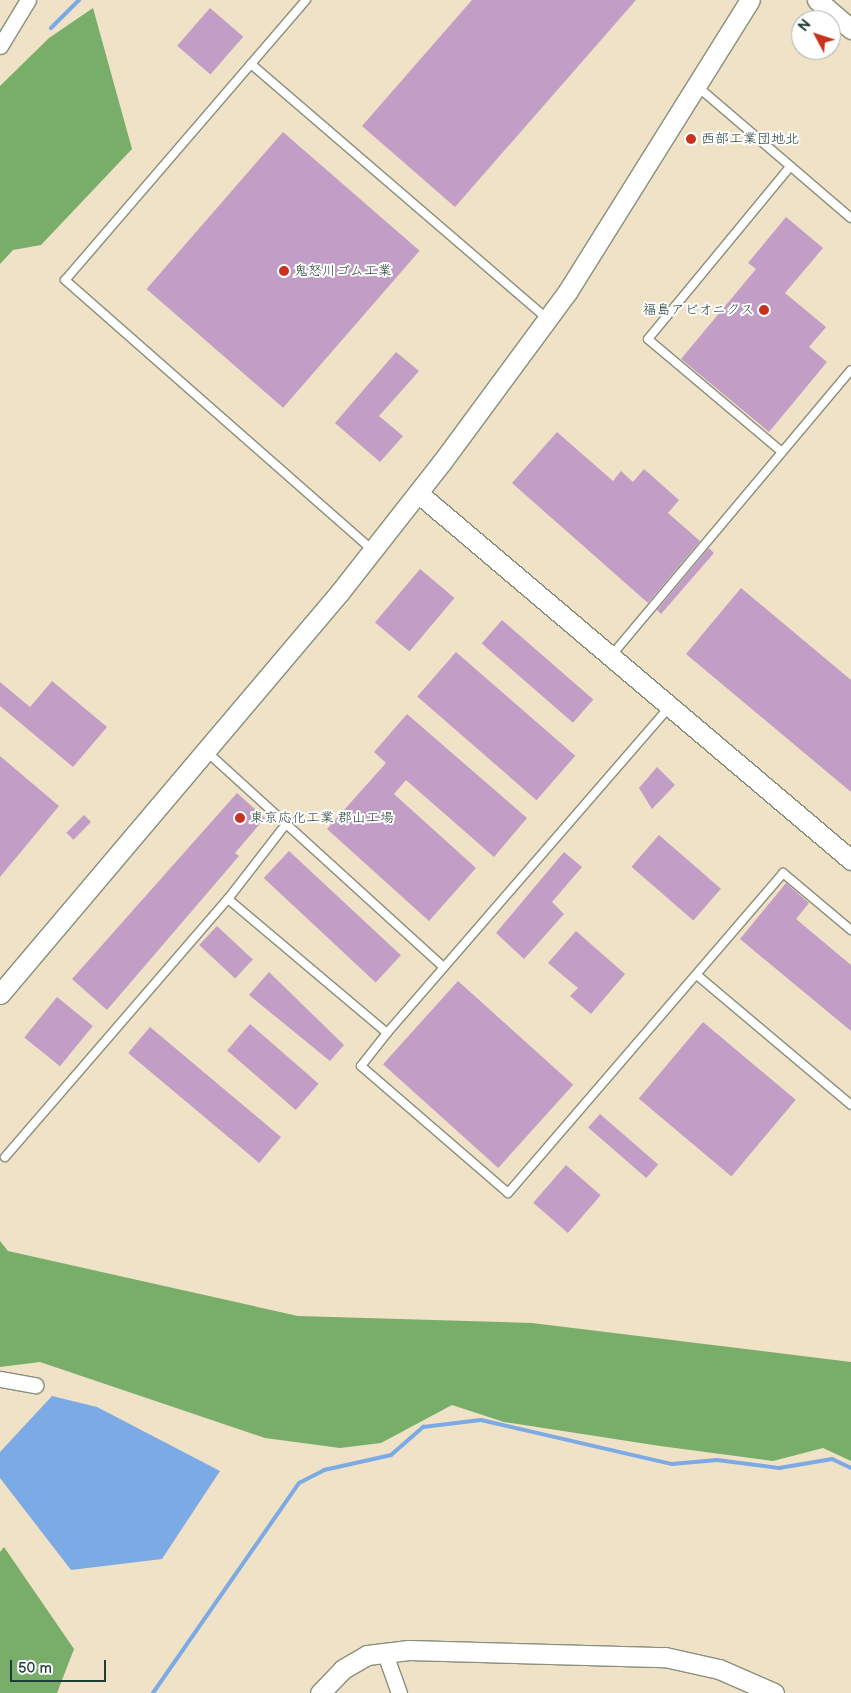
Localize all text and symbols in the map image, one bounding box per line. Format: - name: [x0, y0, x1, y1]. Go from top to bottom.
- north arrow: [791, 10, 841, 60]
- text: N: [795, 16, 815, 35]
- place label: 西部工業団地北: [701, 131, 799, 147]
- marker: 西部工業団地北: [685, 133, 697, 145]
- place label: 鬼怒川ゴム工業: [294, 263, 392, 279]
- marker: 鬼怒川ゴム工業: [278, 265, 290, 277]
- place label: 福島アビオニクス: [642, 302, 754, 318]
- marker: 福島アビオニクス: [758, 304, 770, 316]
- place label: 東京応化工業 郡山工場: [250, 810, 394, 826]
- marker: 東京応化工業 郡山工場: [234, 812, 246, 824]
- scale bar: [12, 1650, 109, 1682]
- text: 50 m: [18, 1659, 52, 1678]

